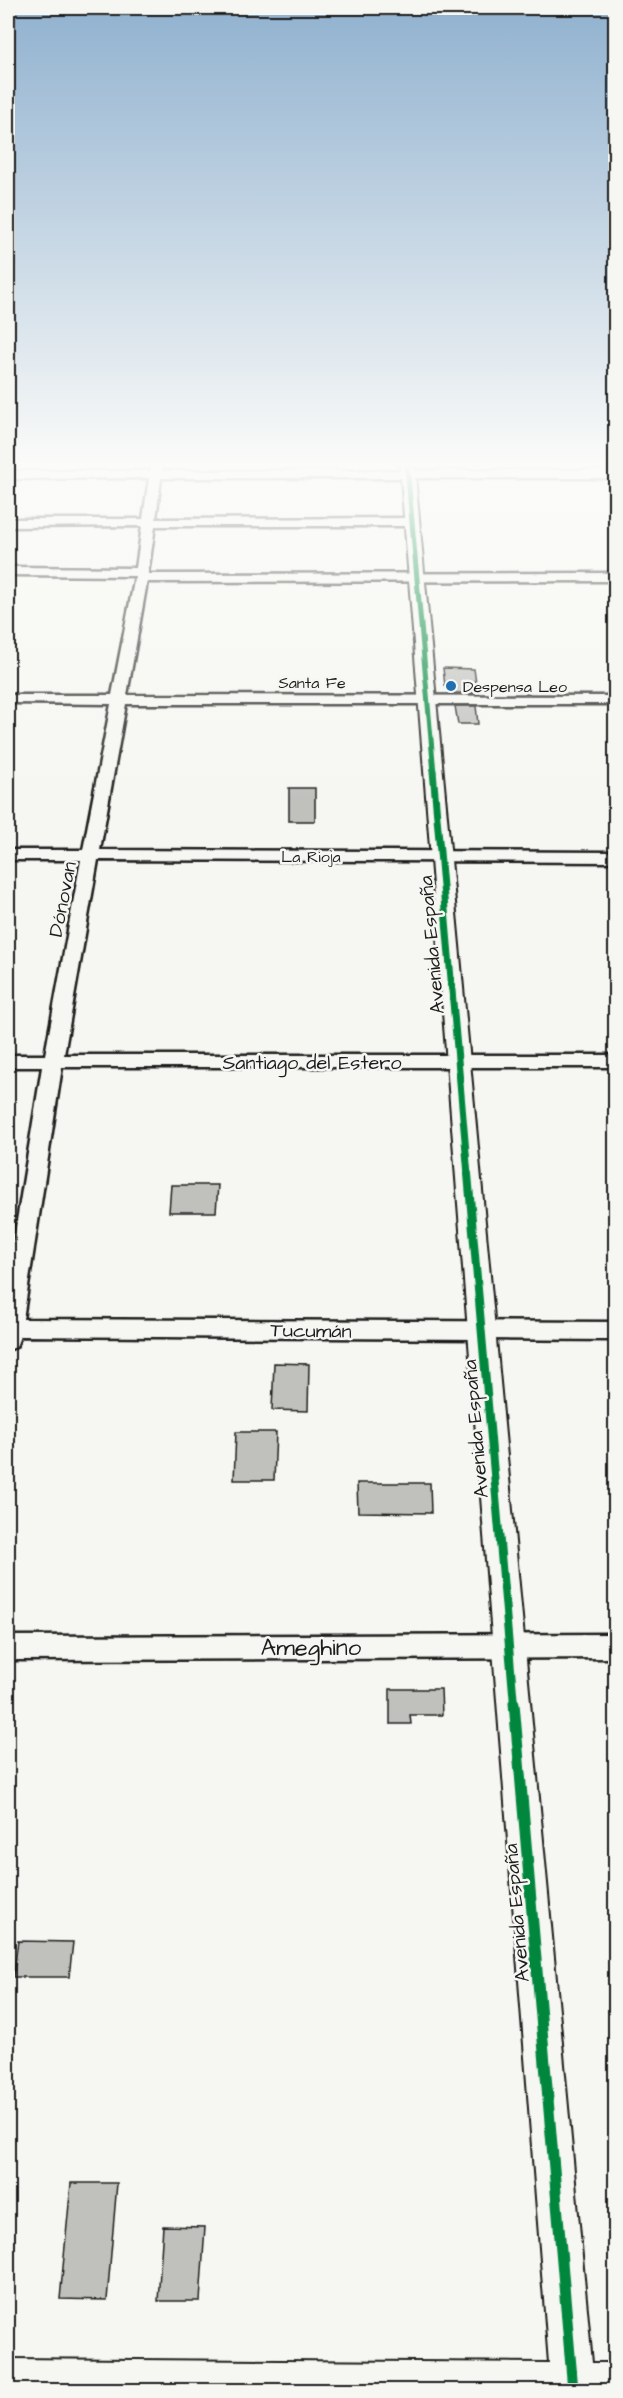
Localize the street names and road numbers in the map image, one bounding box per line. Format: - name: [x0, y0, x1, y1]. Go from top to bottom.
- street label: Santa Fe: [278, 672, 346, 694]
- street label: La Rioja: [281, 846, 341, 868]
- street label: Dónovan: [42, 859, 84, 939]
- street label: Avenida España: [412, 875, 452, 1015]
- street label: Santiago del Estero: [222, 1049, 402, 1078]
- street label: Tucumán: [270, 1316, 352, 1346]
- street label: Avenida España: [456, 1359, 496, 1499]
- street label: Ameghino: [261, 1631, 362, 1666]
- street label: Avenida España: [497, 1843, 537, 1983]

